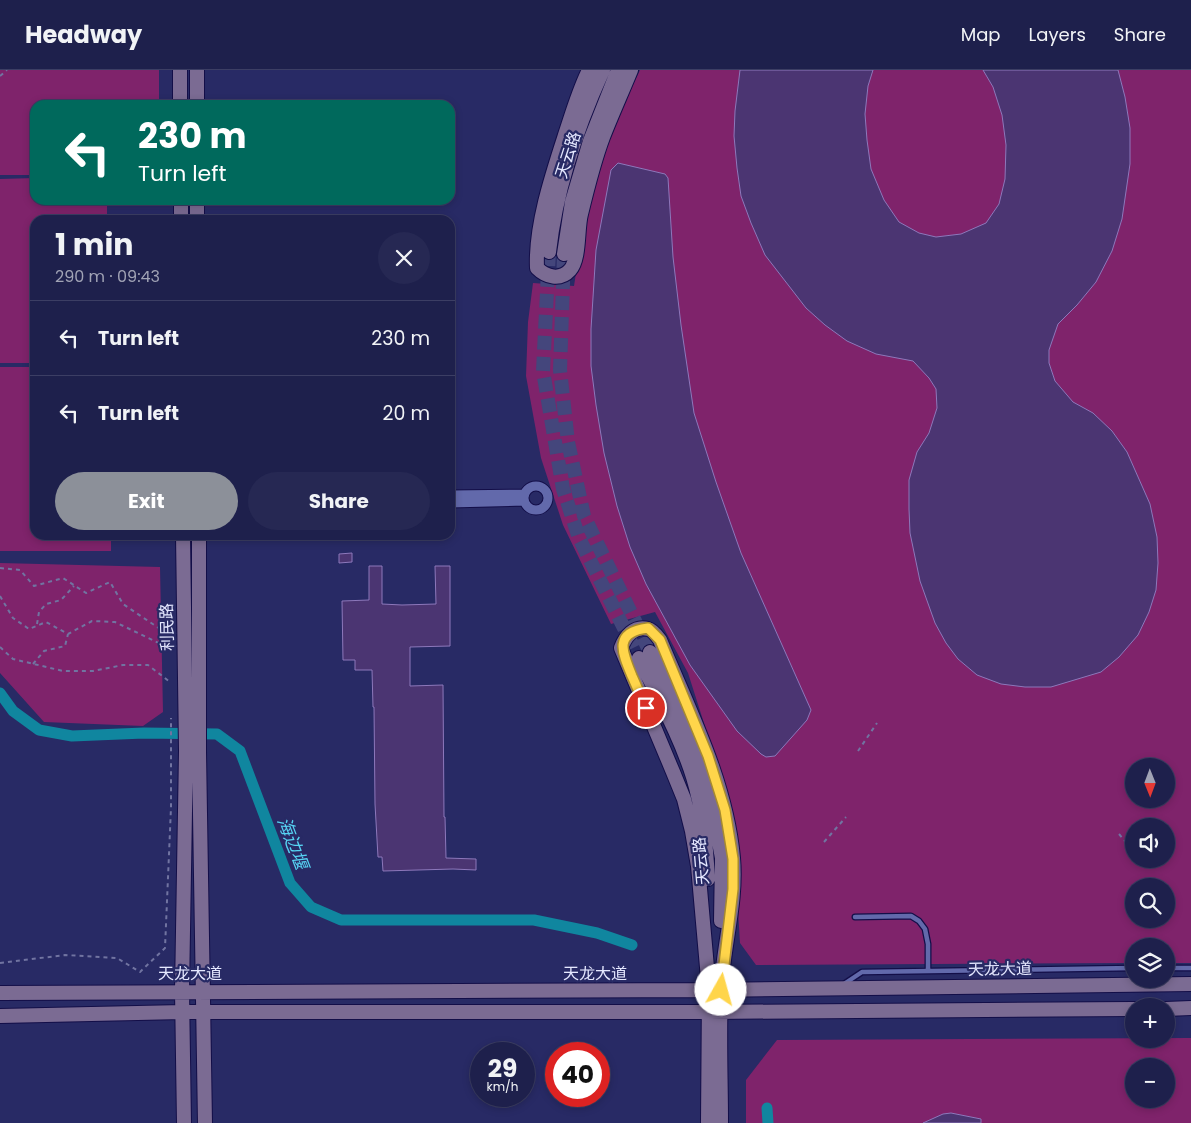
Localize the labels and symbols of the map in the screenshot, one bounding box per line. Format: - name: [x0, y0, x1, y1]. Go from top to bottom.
- street label: 天云路: [550, 129, 586, 181]
- street label: 利民路: [155, 603, 179, 651]
- pin: [625, 687, 667, 729]
- north arrow: [1125, 758, 1175, 808]
- water label: 海边堰: [272, 813, 315, 875]
- street label: 天云路: [687, 836, 715, 886]
- street label: 天龙大道: [968, 957, 1032, 981]
- street label: 天龙大道: [158, 962, 222, 985]
- street label: 天龙大道: [563, 962, 627, 985]
- position arrow: [694, 963, 746, 1015]
- speed limit sign: 40: [545, 1042, 610, 1107]

